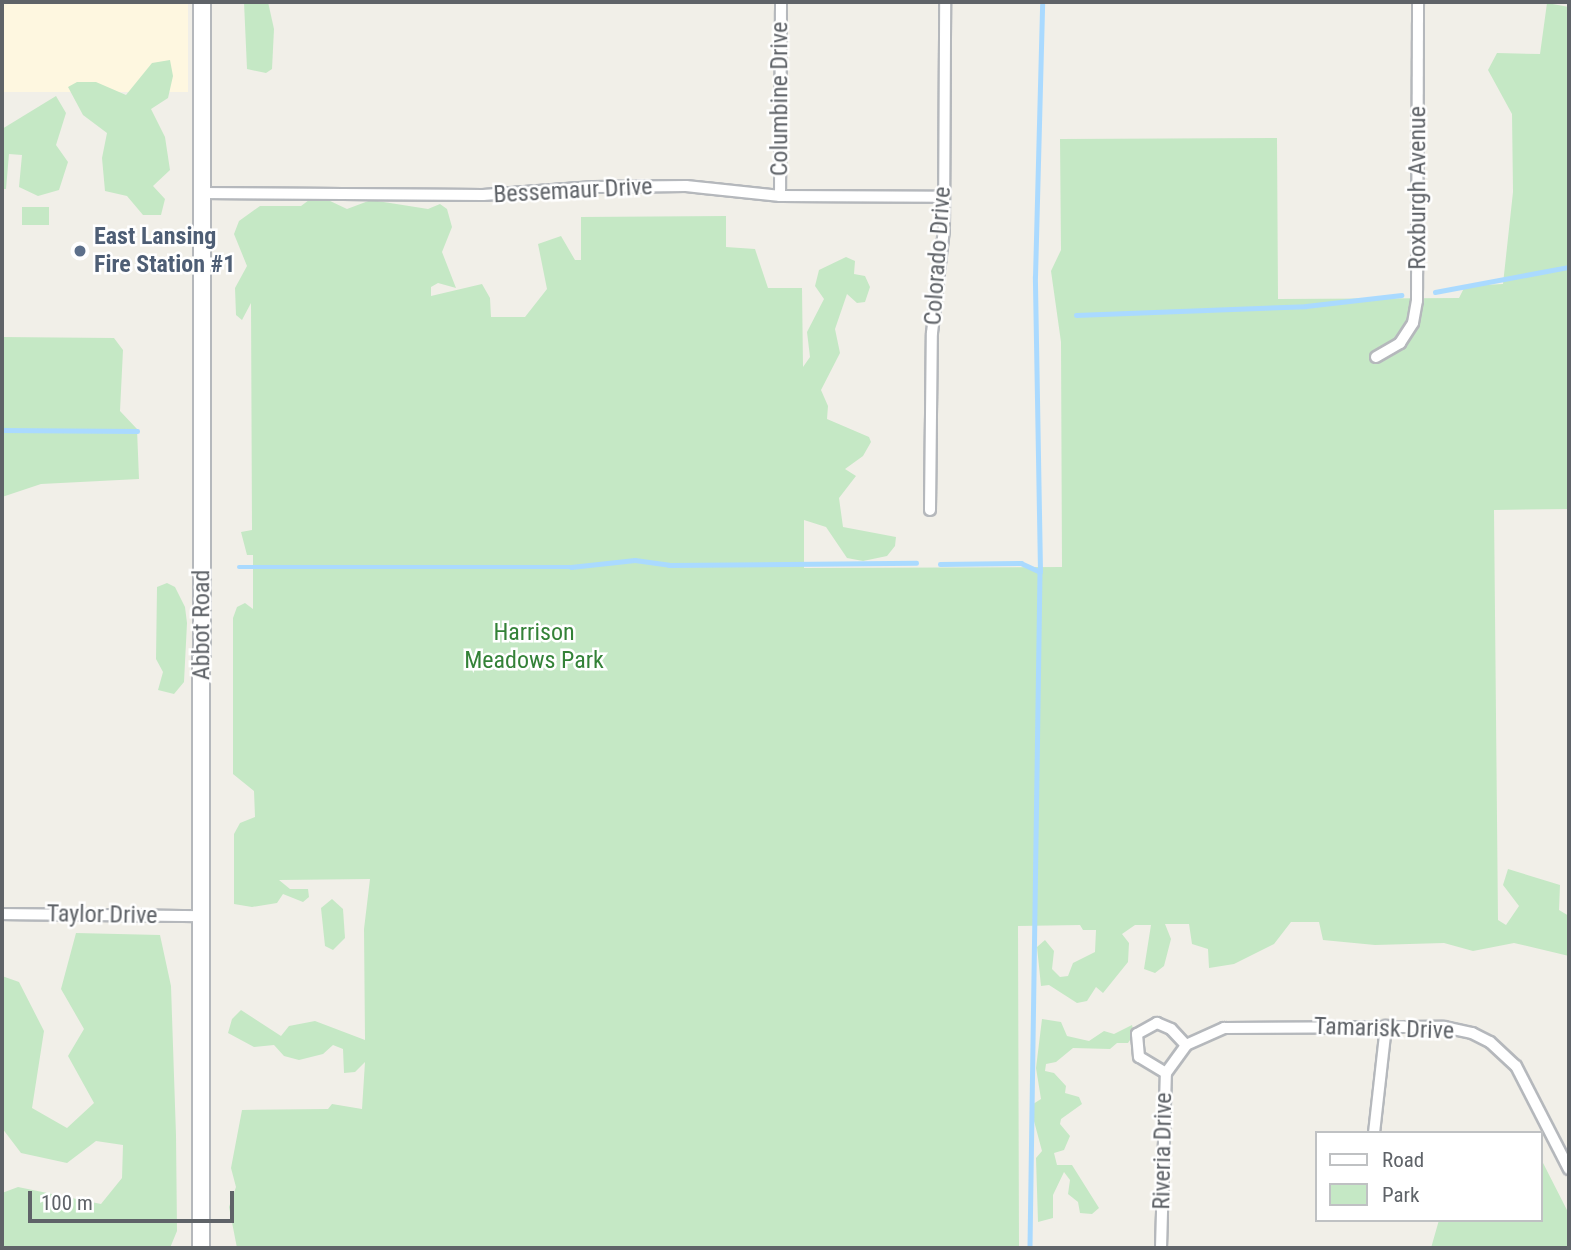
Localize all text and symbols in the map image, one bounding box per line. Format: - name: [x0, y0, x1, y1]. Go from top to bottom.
- street label: Columbine Drive: [766, 22, 794, 176]
- street label: Roxburgh Avenue: [1404, 106, 1432, 270]
- street label: Bessemaur Drive: [493, 172, 653, 210]
- street label: Colorado Drive: [919, 186, 957, 326]
- place label: East Lansing Fire Station #1: [94, 223, 235, 279]
- marker: East Lansing Fire Station #1: [72, 243, 88, 259]
- street label: Abbot Road: [188, 570, 216, 680]
- park label: Harrison Meadows Park: [464, 619, 604, 675]
- street label: Taylor Drive: [46, 900, 158, 930]
- street label: Tamarisk Drive: [1313, 1012, 1455, 1046]
- street label: Riveria Drive: [1148, 1092, 1178, 1210]
- legend: [1316, 1131, 1543, 1222]
- text: Road: [1382, 1148, 1424, 1172]
- scale bar: [32, 1176, 238, 1220]
- text: Park: [1382, 1183, 1419, 1207]
- text: 100 m: [41, 1191, 93, 1215]

